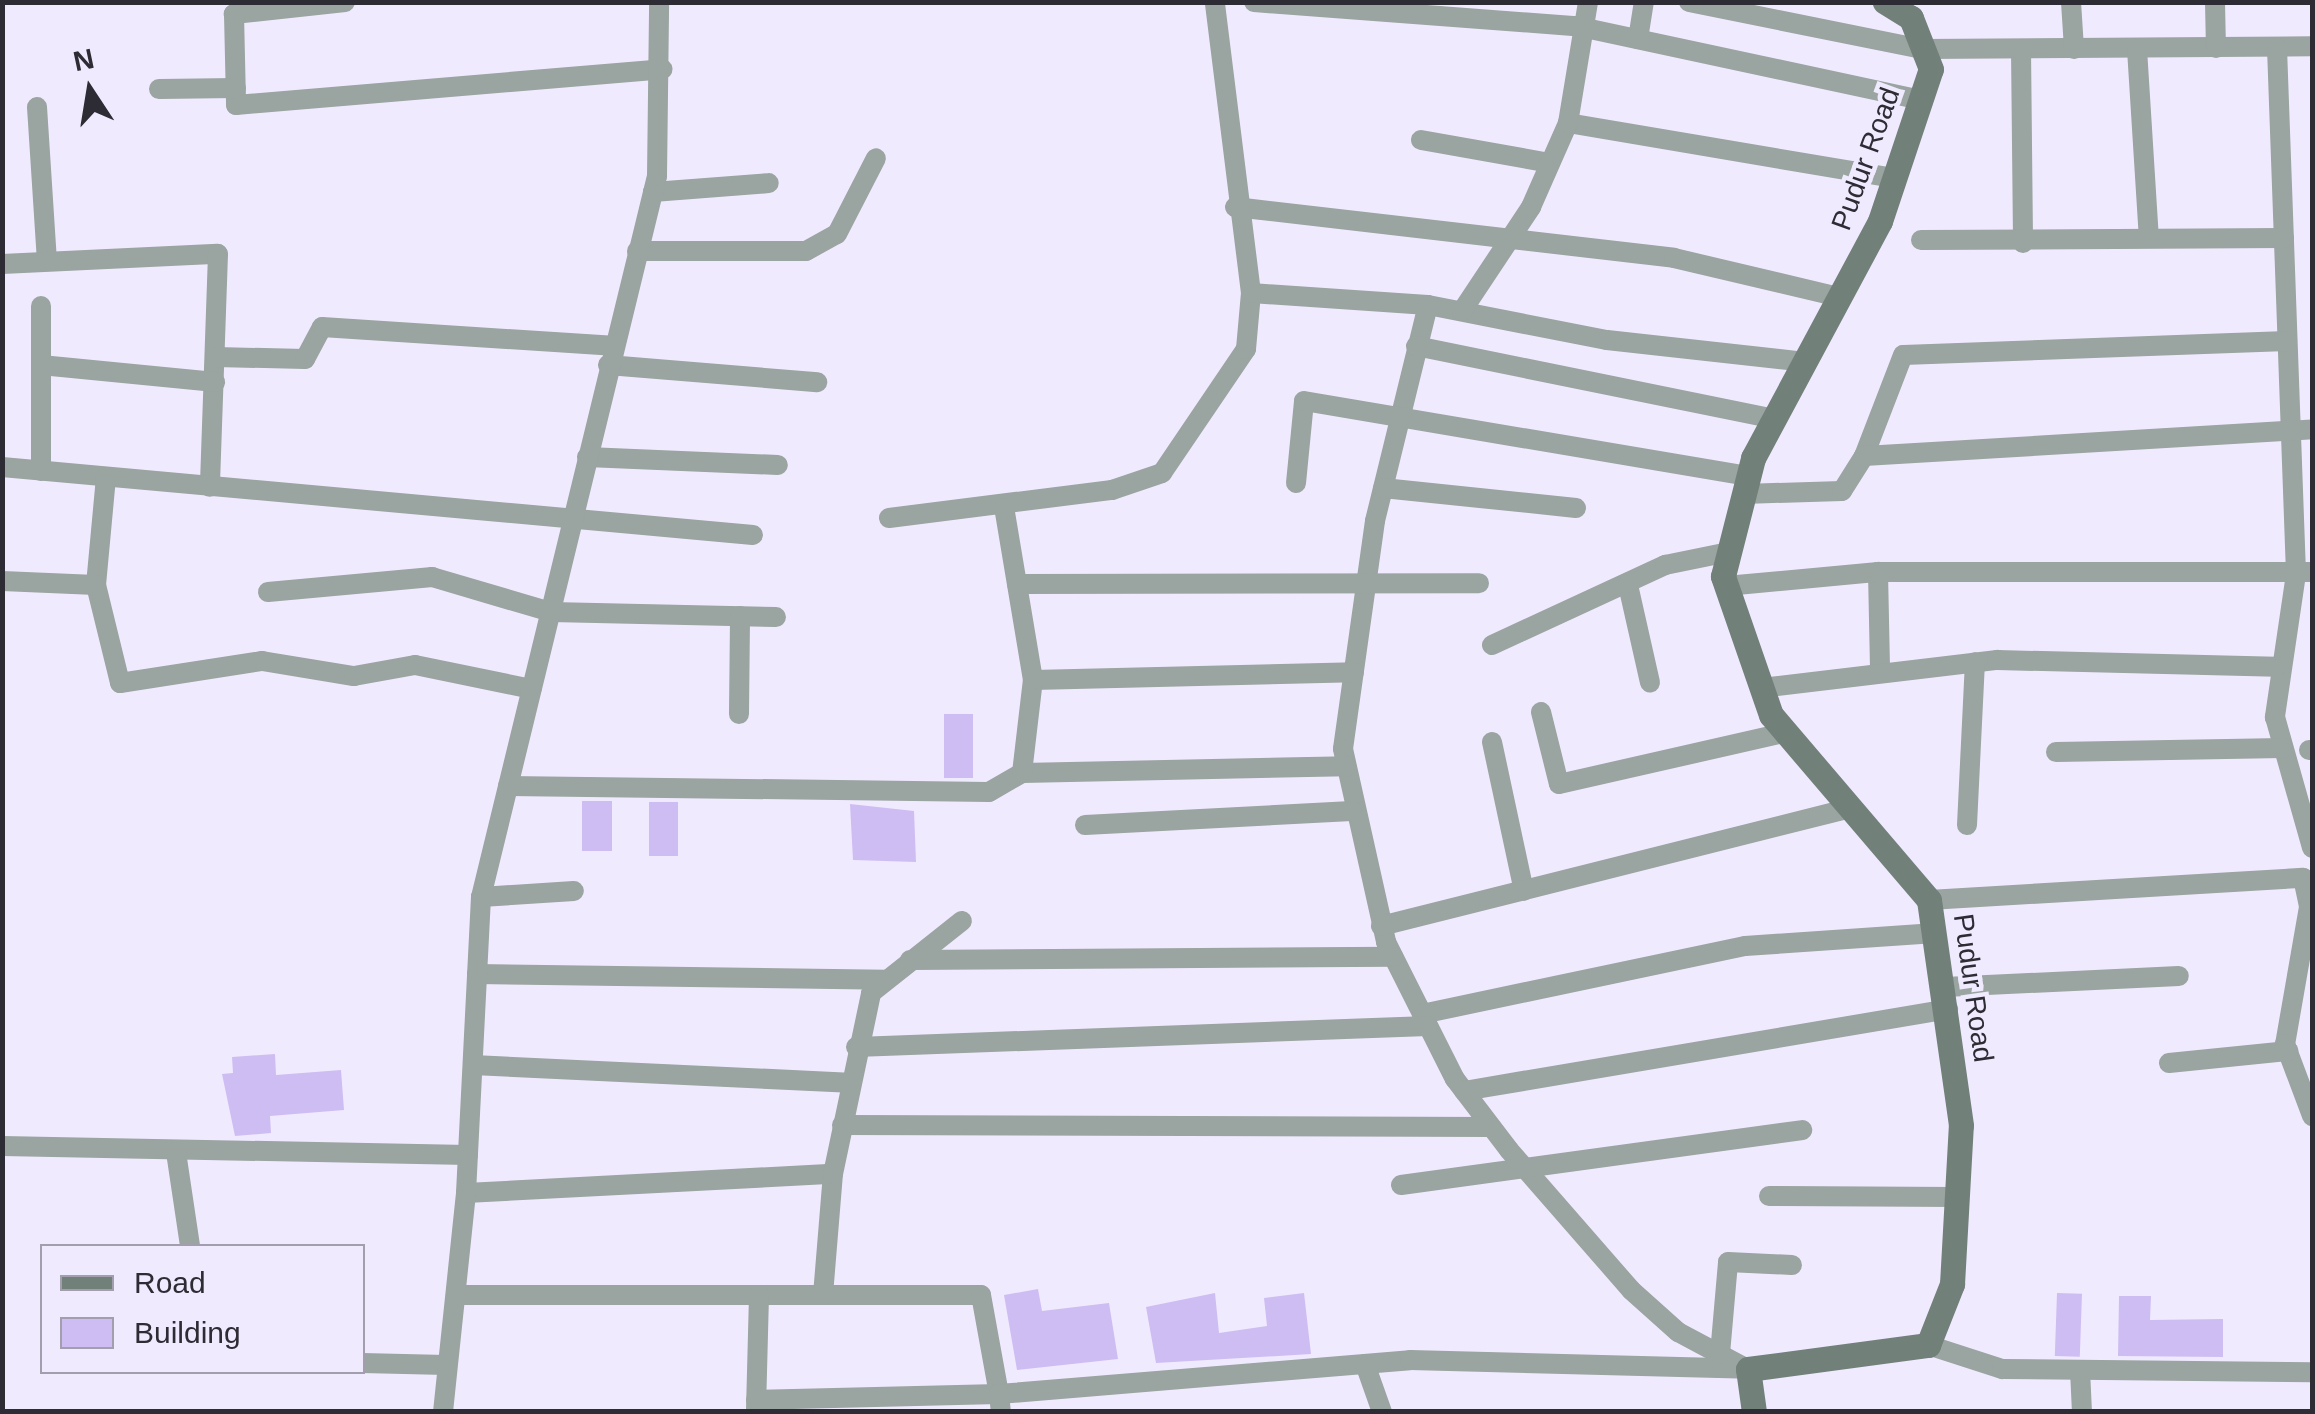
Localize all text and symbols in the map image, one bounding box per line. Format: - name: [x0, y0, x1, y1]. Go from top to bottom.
- north arrow: [40, 40, 140, 140]
- text: N: [71, 43, 97, 77]
- street label: Pudur Road: [1825, 83, 1907, 235]
- street label: Pudur Road: [1946, 912, 2000, 1064]
- legend: [40, 1244, 365, 1374]
- text: Road: [134, 1266, 206, 1299]
- text: Building: [134, 1316, 241, 1349]

